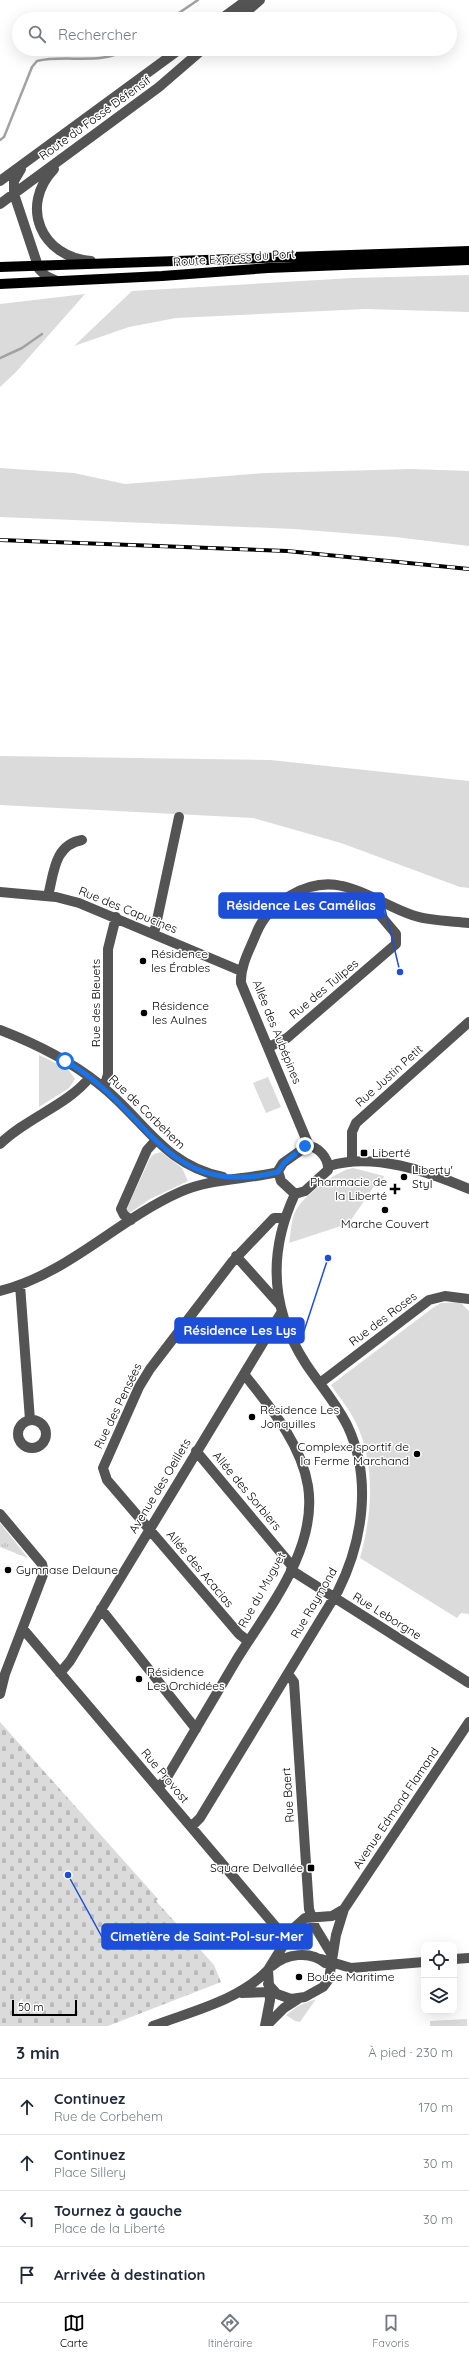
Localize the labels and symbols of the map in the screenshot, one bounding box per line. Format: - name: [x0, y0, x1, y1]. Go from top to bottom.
- street label: Route du Fossé Défensif: [36, 72, 154, 163]
- street label: Route Express du Port: [172, 246, 295, 269]
- street label: Rue des Capucines: [77, 883, 180, 936]
- callout: Résidence Les Camélias: [219, 893, 384, 918]
- text: Résidence Les Camélias: [226, 897, 376, 913]
- place label: Résidence les Érables: [151, 946, 211, 975]
- street label: Rue des Tulipes: [286, 955, 361, 1022]
- marker: Résidence les Érables: [138, 956, 148, 966]
- street label: Rue des Bleuets: [88, 958, 103, 1047]
- street label: Allée des Aubépines: [250, 978, 305, 1086]
- place label: Résidence les Aulnes: [152, 998, 209, 1027]
- marker: Résidence les Aulnes: [139, 1008, 149, 1018]
- street label: Rue Justin Petit: [352, 1041, 425, 1110]
- route start: [56, 1052, 74, 1070]
- street label: Rue de Corbehem: [106, 1071, 189, 1152]
- route end: [296, 1137, 314, 1155]
- place label: Liberté: [372, 1145, 411, 1160]
- marker: Liberté: [359, 1148, 369, 1158]
- place label: Liberty' Styl: [412, 1162, 453, 1191]
- marker: Liberty' Styl: [399, 1172, 409, 1182]
- place label: Pharmacie de la Liberté: [310, 1174, 387, 1203]
- marker: Pharmacie de la Liberté: [390, 1184, 400, 1194]
- marker: Marche Couvert: [380, 1205, 390, 1215]
- place label: Marche Couvert: [341, 1216, 429, 1231]
- street label: Rue des Roses: [346, 1288, 420, 1349]
- callout: Résidence Les Lys: [175, 1318, 304, 1343]
- text: Résidence Les Lys: [183, 1322, 297, 1338]
- street label: Rue des Pensées: [90, 1360, 145, 1451]
- place label: Résidence Les Jonquilles: [260, 1402, 339, 1431]
- marker: Résidence Les Jonquilles: [247, 1412, 257, 1422]
- street label: Avenue des Oeillets: [125, 1435, 194, 1536]
- place label: Complexe sportif de la Ferme Marchand: [298, 1439, 409, 1468]
- street label: Allée des Sorbiers: [210, 1448, 285, 1533]
- marker: Complexe sportif de la Ferme Marchand: [412, 1449, 422, 1459]
- street label: Allée des Acacias: [164, 1527, 237, 1611]
- street label: Rue du Muguet: [235, 1549, 289, 1630]
- place label: Gymnase Delaune: [16, 1562, 118, 1577]
- marker: Gymnase Delaune: [3, 1565, 13, 1575]
- street label: Rue Raymond: [287, 1565, 340, 1641]
- street label: Rue Leborgne: [350, 1589, 425, 1643]
- place label: Résidence Les Orchidées: [147, 1664, 225, 1693]
- marker: Résidence Les Orchidées: [134, 1674, 144, 1684]
- street label: Avenue Edmond Flamand: [349, 1744, 442, 1871]
- street label: Rue Provost: [138, 1745, 193, 1806]
- street label: Rue Baert: [278, 1767, 297, 1823]
- place label: Square Delvallée: [210, 1860, 303, 1875]
- marker: Square Delvallée: [306, 1863, 316, 1873]
- callout: Cimetière de Saint-Pol-sur-Mer: [102, 1924, 312, 1949]
- text: Cimetière de Saint-Pol-sur-Mer: [110, 1928, 304, 1944]
- place label: Bouée Maritime: [307, 1969, 395, 1984]
- marker: Bouée Maritime: [294, 1972, 304, 1982]
- scale bar: [12, 1998, 77, 2017]

